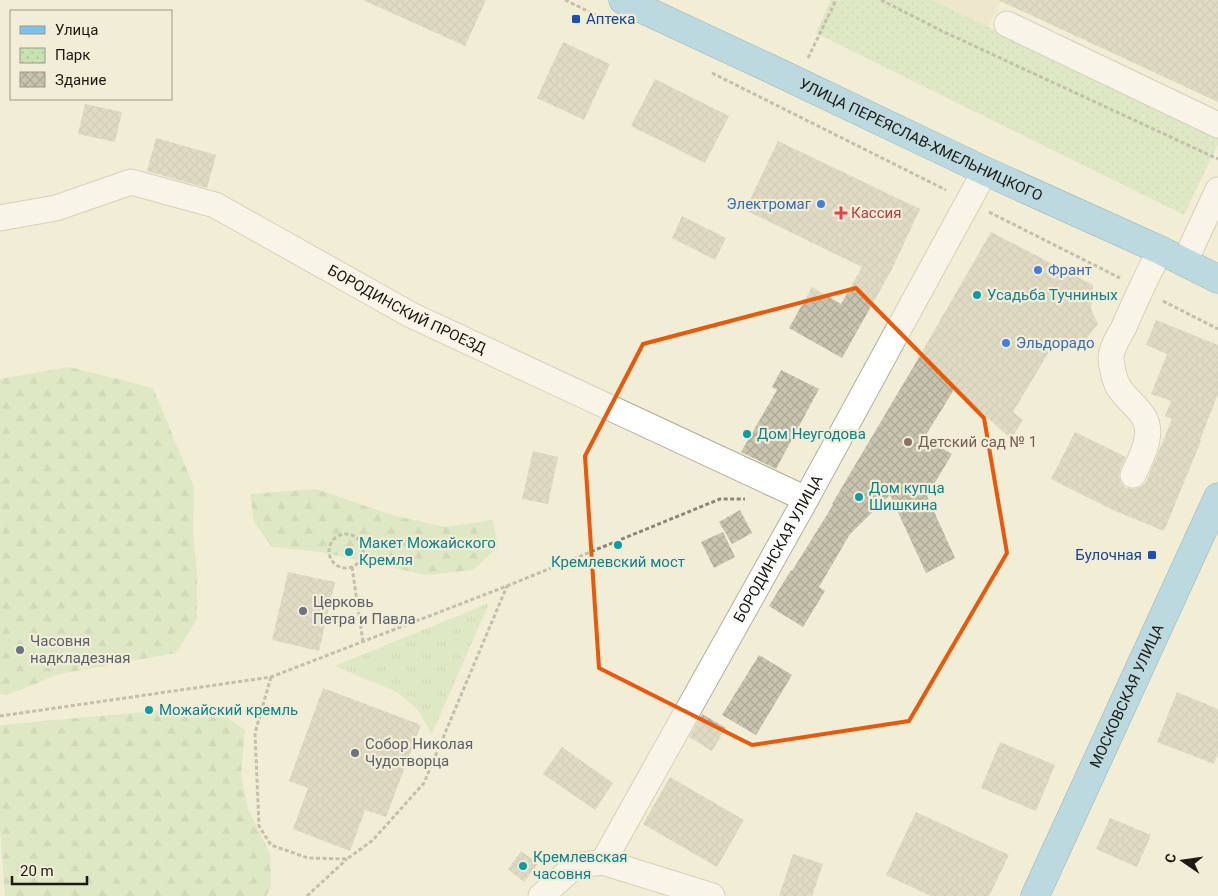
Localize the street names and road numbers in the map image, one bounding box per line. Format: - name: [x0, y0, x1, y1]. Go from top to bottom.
- street label: УЛИЦА ПЕРЕЯСЛАВ-ХМЕЛЬНИЦКОГО: [796, 75, 1045, 205]
- street label: БОРОДИНСКИЙ ПРОЕЗД: [325, 261, 489, 358]
- street label: БОРОДИНСКАЯ УЛИЦА: [730, 472, 826, 625]
- street label: МОСКОВСКАЯ УЛИЦА: [1086, 621, 1168, 771]

